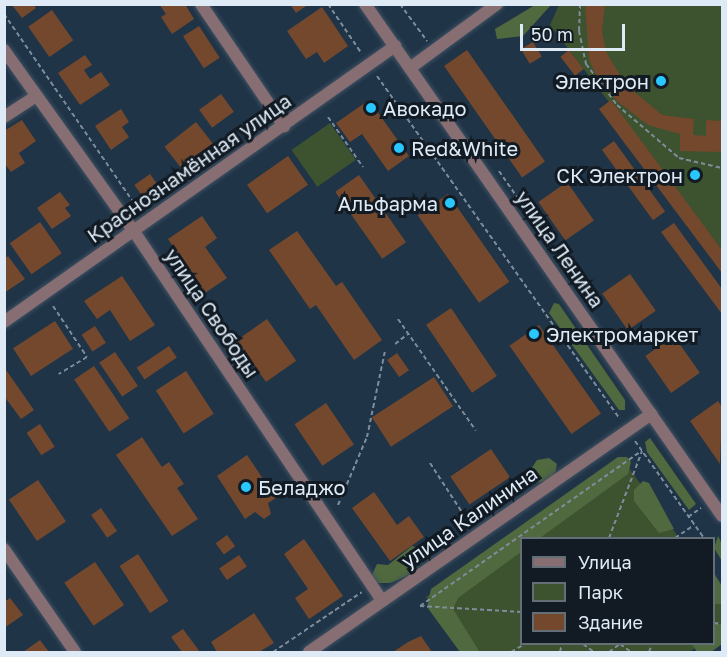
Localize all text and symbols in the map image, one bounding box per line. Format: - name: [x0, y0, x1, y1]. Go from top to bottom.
- scale bar: [523, 12, 628, 50]
- text: 50 m: [531, 23, 573, 45]
- place label: Электрон: [555, 69, 649, 93]
- marker: Электрон: [654, 74, 668, 88]
- street label: Краснознамённая улица: [82, 88, 296, 248]
- place label: Авокадо: [383, 96, 466, 120]
- marker: Авокадо: [364, 101, 378, 115]
- place label: Red&White: [411, 136, 518, 160]
- marker: Red&White: [392, 141, 406, 155]
- place label: СК Электрон: [556, 163, 683, 187]
- marker: СК Электрон: [688, 168, 702, 182]
- street label: улица Ленина: [511, 186, 609, 312]
- place label: Альфарма: [338, 191, 438, 215]
- marker: Альфарма: [443, 196, 457, 210]
- street label: улица Свободы: [160, 244, 264, 382]
- place label: Электромаркет: [546, 322, 698, 346]
- marker: Электромаркет: [527, 327, 541, 341]
- street label: улица Калинина: [396, 461, 542, 573]
- place label: Беладжо: [258, 475, 346, 499]
- marker: Беладжо: [239, 480, 253, 494]
- legend: [520, 537, 715, 645]
- text: Улица: [578, 551, 632, 573]
- text: Парк: [578, 581, 623, 603]
- text: Здание: [578, 611, 643, 633]

